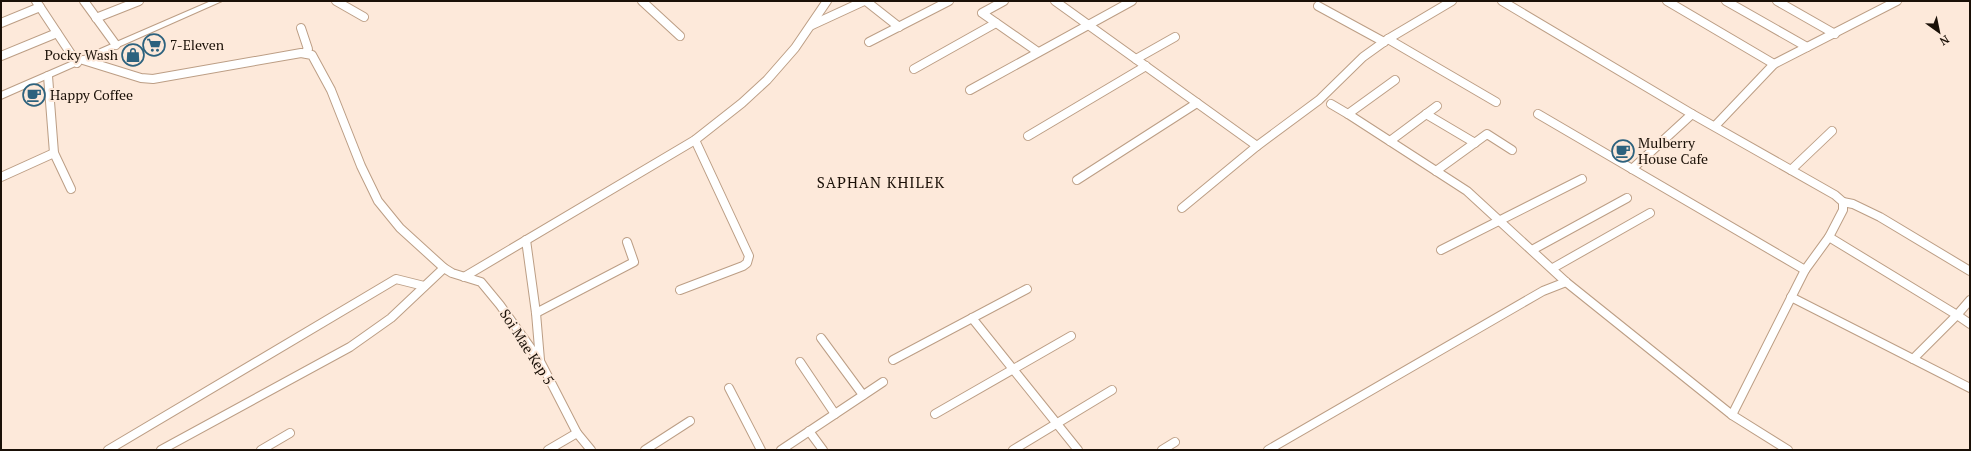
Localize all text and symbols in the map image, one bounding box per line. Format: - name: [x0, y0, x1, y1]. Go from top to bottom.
- north arrow: [1919, 12, 1959, 52]
- supermarket icon: 7-Eleven: [141, 32, 167, 58]
- text: N: [1937, 32, 1952, 49]
- place label: 7-Eleven: [170, 35, 225, 54]
- shop icon: Pocky Wash: [120, 42, 146, 68]
- place label: Pocky Wash: [45, 45, 118, 64]
- cafe icon: Happy Coffee: [21, 82, 47, 108]
- place label: Happy Coffee: [50, 85, 133, 104]
- place label: Mulberry House Cafe: [1638, 133, 1708, 168]
- cafe icon: Mulberry House Cafe: [1610, 138, 1636, 164]
- district label: SAPHAN KHILEK: [817, 172, 945, 192]
- street label: Soi Mae Kep 5: [496, 305, 559, 388]

